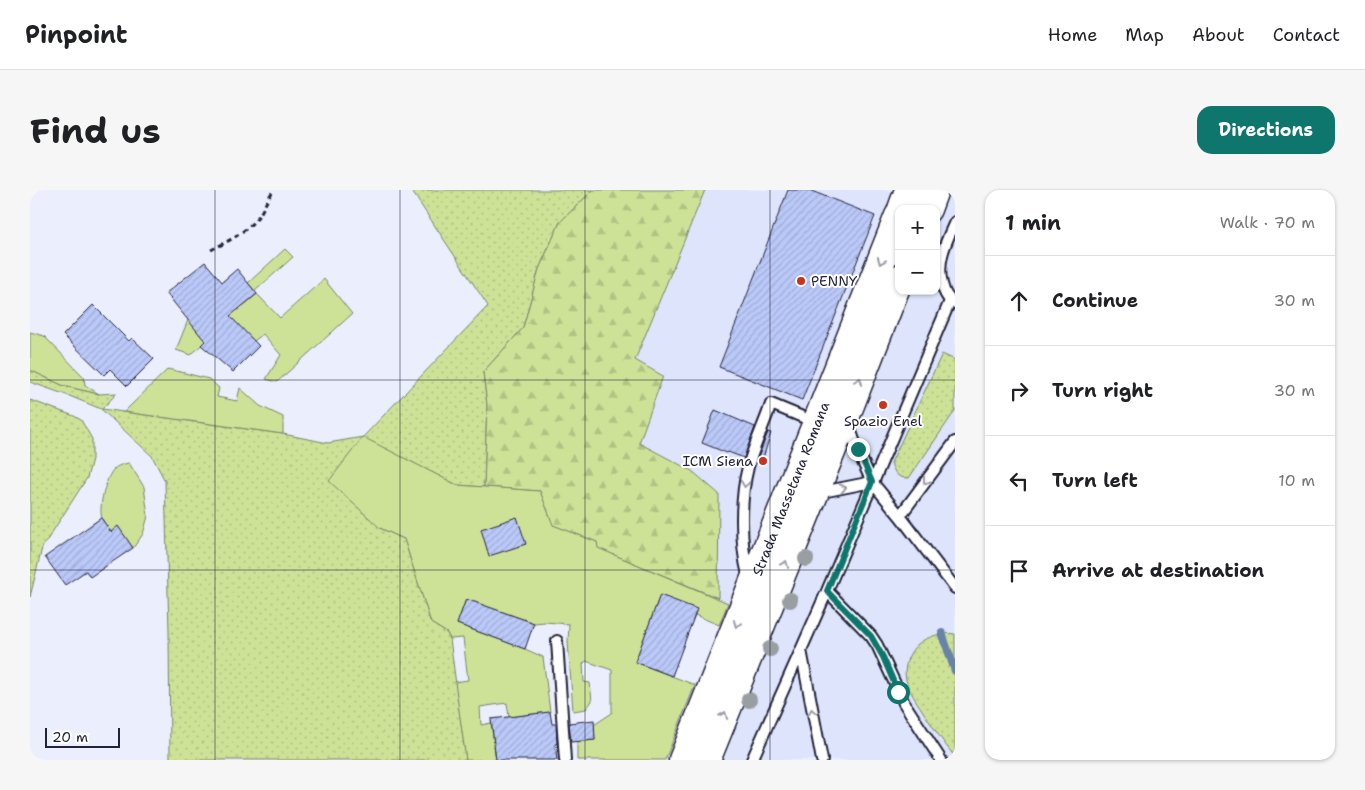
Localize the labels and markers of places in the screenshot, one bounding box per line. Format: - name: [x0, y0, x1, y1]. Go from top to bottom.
- place label: PENNY: [811, 272, 858, 290]
- marker: PENNY: [795, 275, 807, 287]
- marker: Spazio Enel: [877, 399, 889, 411]
- place label: Spazio Enel: [844, 412, 923, 430]
- place label: ICM Siena: [682, 452, 753, 470]
- marker: ICM Siena: [757, 455, 769, 467]

